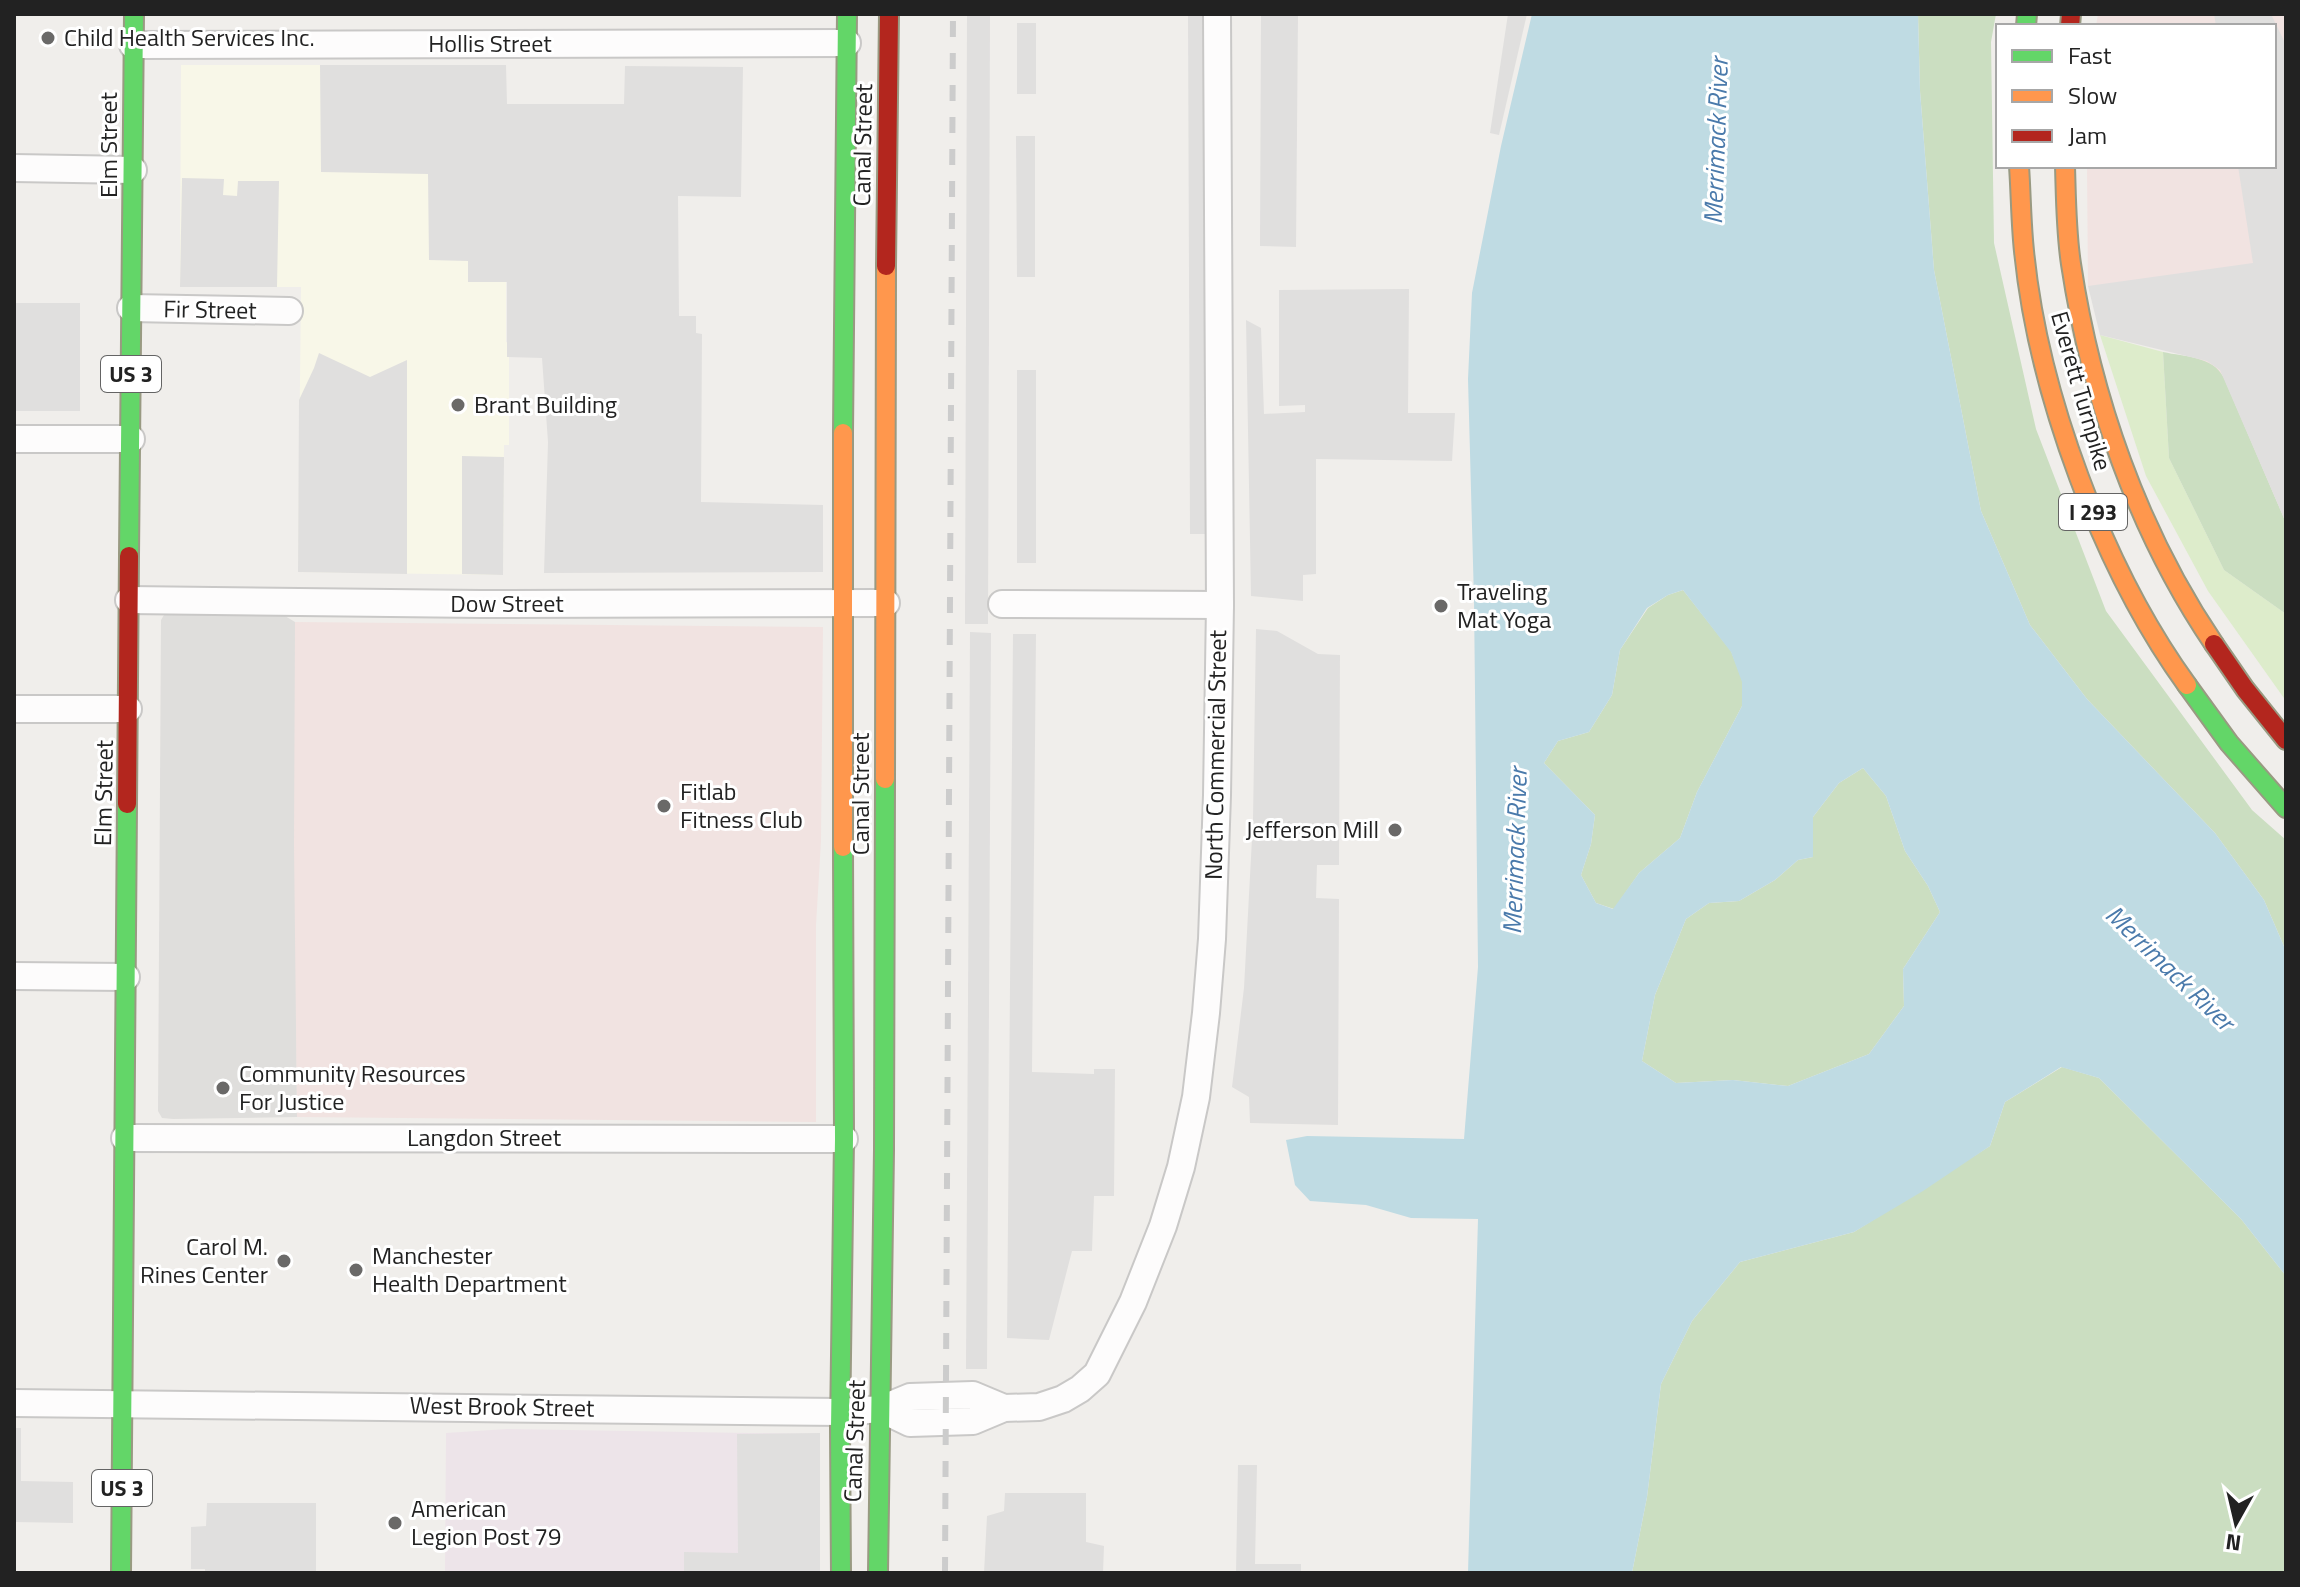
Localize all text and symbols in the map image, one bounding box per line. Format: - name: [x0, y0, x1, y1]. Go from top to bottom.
- place label: Child Health Services Inc.: [64, 19, 315, 55]
- legend: [1996, 24, 2276, 168]
- street label: Hollis Street: [428, 25, 552, 61]
- marker: Child Health Services Inc.: [39, 29, 57, 47]
- text: Fast: [2068, 37, 2112, 73]
- water label: Merrimack River: [1693, 54, 1738, 225]
- text: Slow: [2068, 77, 2117, 113]
- street label: Canal Street: [843, 83, 881, 207]
- street label: Elm Street: [90, 91, 126, 198]
- text: Jam: [2068, 117, 2107, 153]
- street label: Fir Street: [163, 290, 258, 328]
- street label: Everett Turnpike: [2042, 307, 2122, 475]
- road number: US 3: [101, 356, 161, 392]
- place label: Brant Building: [474, 386, 617, 422]
- marker: Brant Building: [449, 396, 467, 414]
- road number: I 293: [2059, 494, 2127, 530]
- place label: Traveling Mat Yoga: [1457, 573, 1551, 637]
- street label: Dow Street: [450, 585, 564, 621]
- marker: Traveling Mat Yoga: [1432, 597, 1450, 615]
- street label: North Commercial Street: [1195, 629, 1235, 880]
- street label: Canal Street: [842, 732, 878, 855]
- street label: Elm Street: [84, 739, 122, 846]
- water label: Merrimack River: [1492, 764, 1537, 935]
- place label: Fitlab Fitness Club: [680, 773, 803, 837]
- marker: Fitlab Fitness Club: [655, 797, 673, 815]
- place label: Jefferson Mill: [1245, 811, 1379, 847]
- marker: Jefferson Mill: [1386, 821, 1404, 839]
- water label: Merrimack River: [2097, 896, 2246, 1041]
- place label: Community Resources For Justice: [239, 1055, 466, 1119]
- marker: Community Resources For Justice: [214, 1079, 232, 1097]
- street label: Langdon Street: [407, 1119, 562, 1155]
- place label: Carol M. Rines Center: [140, 1228, 268, 1292]
- place label: Manchester Health Department: [372, 1237, 567, 1301]
- marker: Carol M. Rines Center: [275, 1252, 293, 1270]
- marker: Manchester Health Department: [347, 1261, 365, 1279]
- street label: Canal Street: [834, 1378, 874, 1503]
- street label: West Brook Street: [409, 1386, 595, 1426]
- road number: US 3: [92, 1470, 152, 1506]
- north arrow: [2196, 1483, 2276, 1563]
- place label: American Legion Post 79: [411, 1490, 561, 1554]
- marker: American Legion Post 79: [386, 1514, 404, 1532]
- text: N: [2223, 1525, 2243, 1561]

